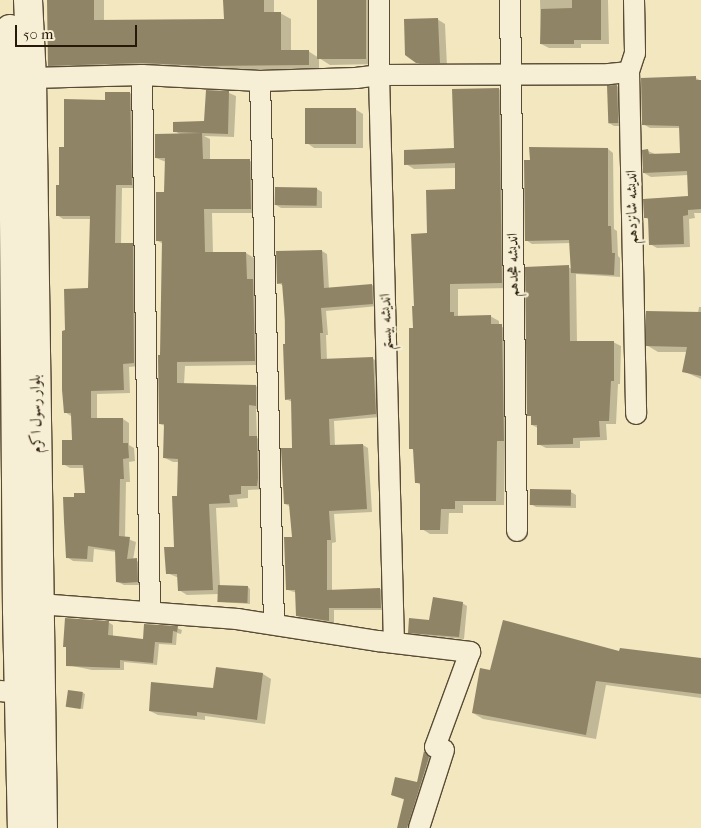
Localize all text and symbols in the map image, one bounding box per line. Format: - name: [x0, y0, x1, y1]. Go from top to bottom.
- scale bar: [18, 15, 140, 47]
- text: 50 m: [23, 25, 53, 43]
- street label: اندیشه شانزدهم: [622, 170, 642, 244]
- street label: اندیشه هجدهم: [503, 233, 523, 297]
- street label: اندیشه بیستم: [376, 293, 396, 351]
- street label: بلوار رسول اکرم: [26, 375, 46, 453]

